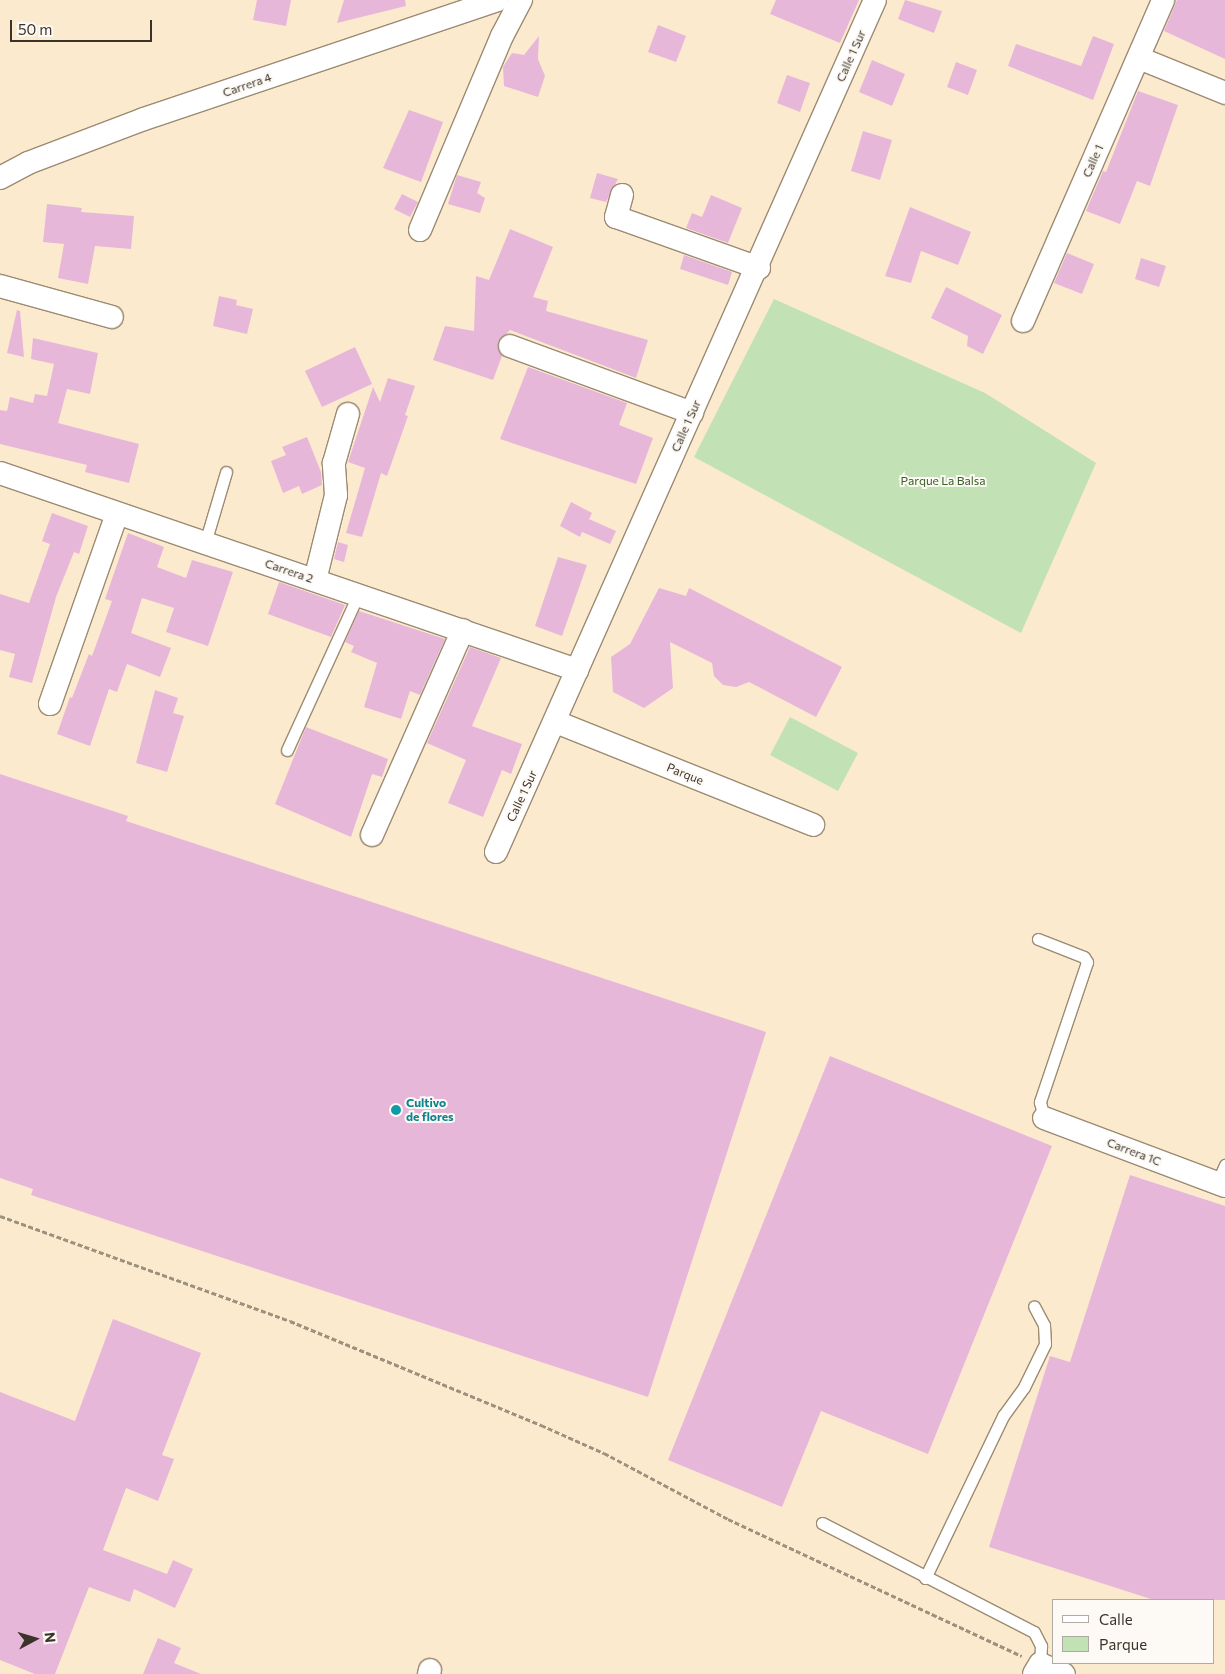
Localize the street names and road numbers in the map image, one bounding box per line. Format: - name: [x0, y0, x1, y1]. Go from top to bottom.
- street label: Calle 1 Sur: [833, 28, 869, 84]
- street label: Carrera 4: [221, 70, 273, 100]
- street label: Calle 1: [1079, 142, 1107, 180]
- street label: Calle 1 Sur: [668, 398, 704, 454]
- street label: Carrera 2: [263, 556, 315, 586]
- street label: Parque: [664, 760, 706, 788]
- street label: Calle 1 Sur: [504, 768, 540, 824]
- street label: Carrera 1C: [1105, 1135, 1163, 1169]

